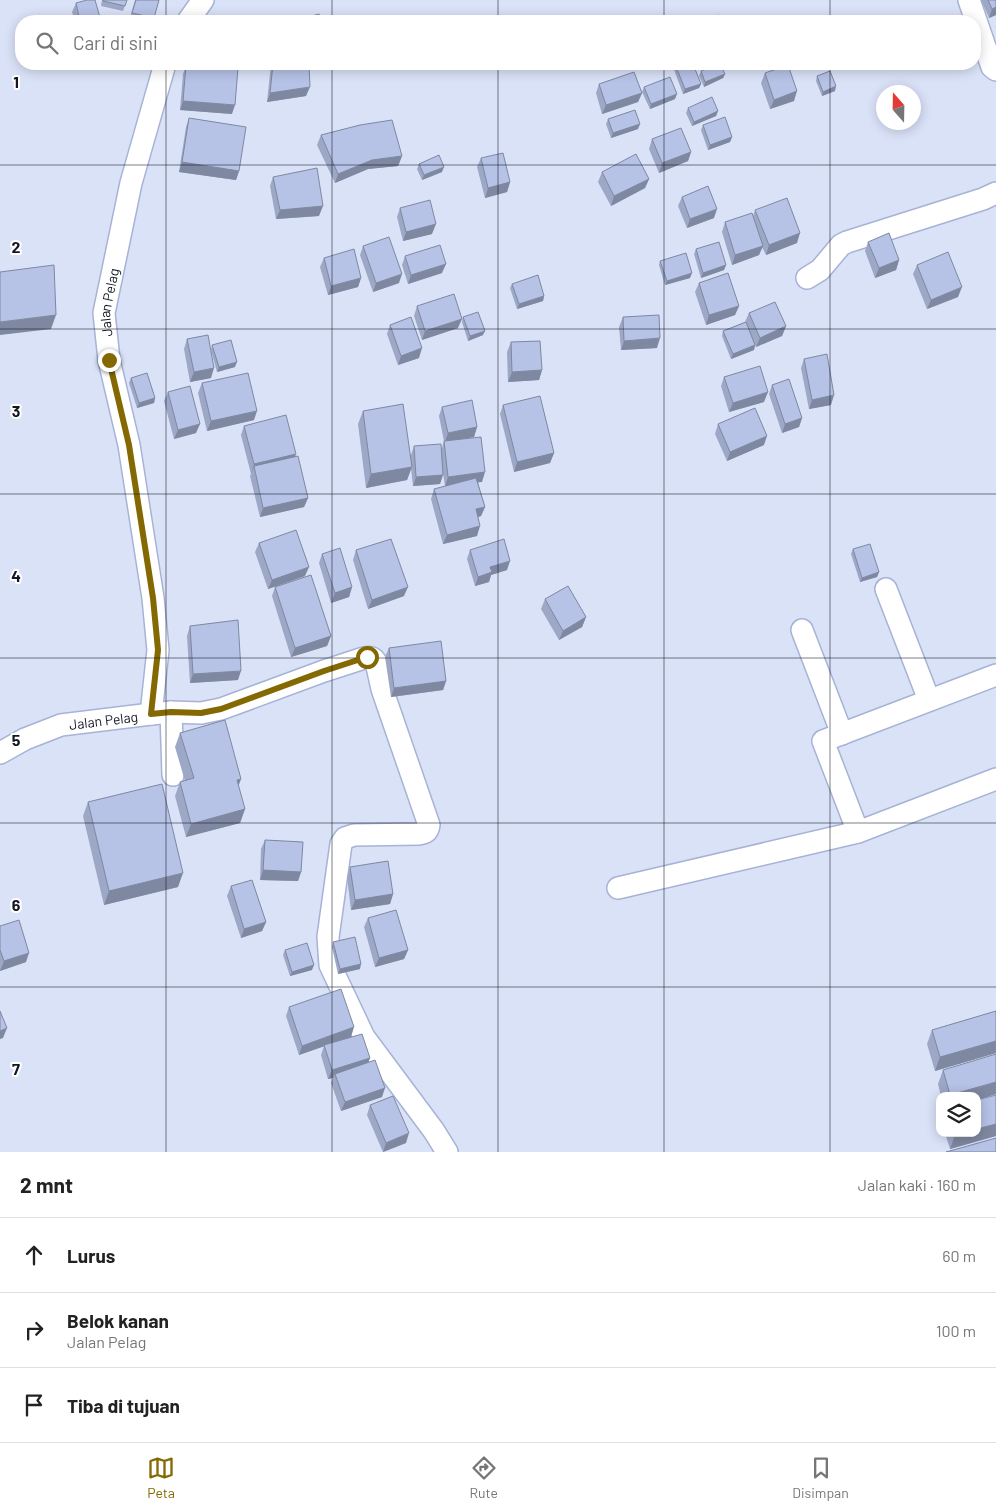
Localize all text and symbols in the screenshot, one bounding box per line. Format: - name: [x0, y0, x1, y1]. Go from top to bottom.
- search box: [15, 15, 981, 70]
- icon: search: [33, 29, 61, 57]
- text: Cari di sini: [73, 31, 158, 54]
- text: 1: [13, 72, 19, 91]
- north arrow: [876, 85, 921, 130]
- text: 2: [12, 237, 21, 256]
- street label: Jalan Pelag: [95, 267, 122, 337]
- route end: [98, 349, 121, 372]
- text: 3: [12, 401, 20, 420]
- text: 4: [11, 566, 21, 585]
- route start: [356, 646, 379, 669]
- street label: Jalan Pelag: [68, 707, 139, 732]
- text: 5: [12, 730, 21, 749]
- text: 6: [12, 895, 21, 914]
- text: 7: [12, 1059, 20, 1078]
- map controls: [936, 1092, 981, 1137]
- button: layers: [936, 1092, 981, 1137]
- text: 2 mnt: [20, 1172, 73, 1197]
- text: Jalan kaki · 160 m: [858, 1175, 976, 1194]
- icon: ahead: [20, 1241, 48, 1269]
- text: Lurus: [67, 1244, 115, 1267]
- text: 60 m: [942, 1246, 976, 1265]
- text: Belok kanan: [67, 1309, 169, 1332]
- icon: right: [20, 1316, 48, 1344]
- text: 100 m: [936, 1321, 976, 1340]
- text: Jalan Pelag: [67, 1332, 146, 1351]
- icon: arrive: [20, 1391, 48, 1419]
- text: Tiba di tujuan: [67, 1394, 180, 1417]
- tab: Peta: [147, 1454, 175, 1501]
- tab: Rute: [470, 1454, 498, 1501]
- tab: Disimpan: [792, 1454, 849, 1501]

